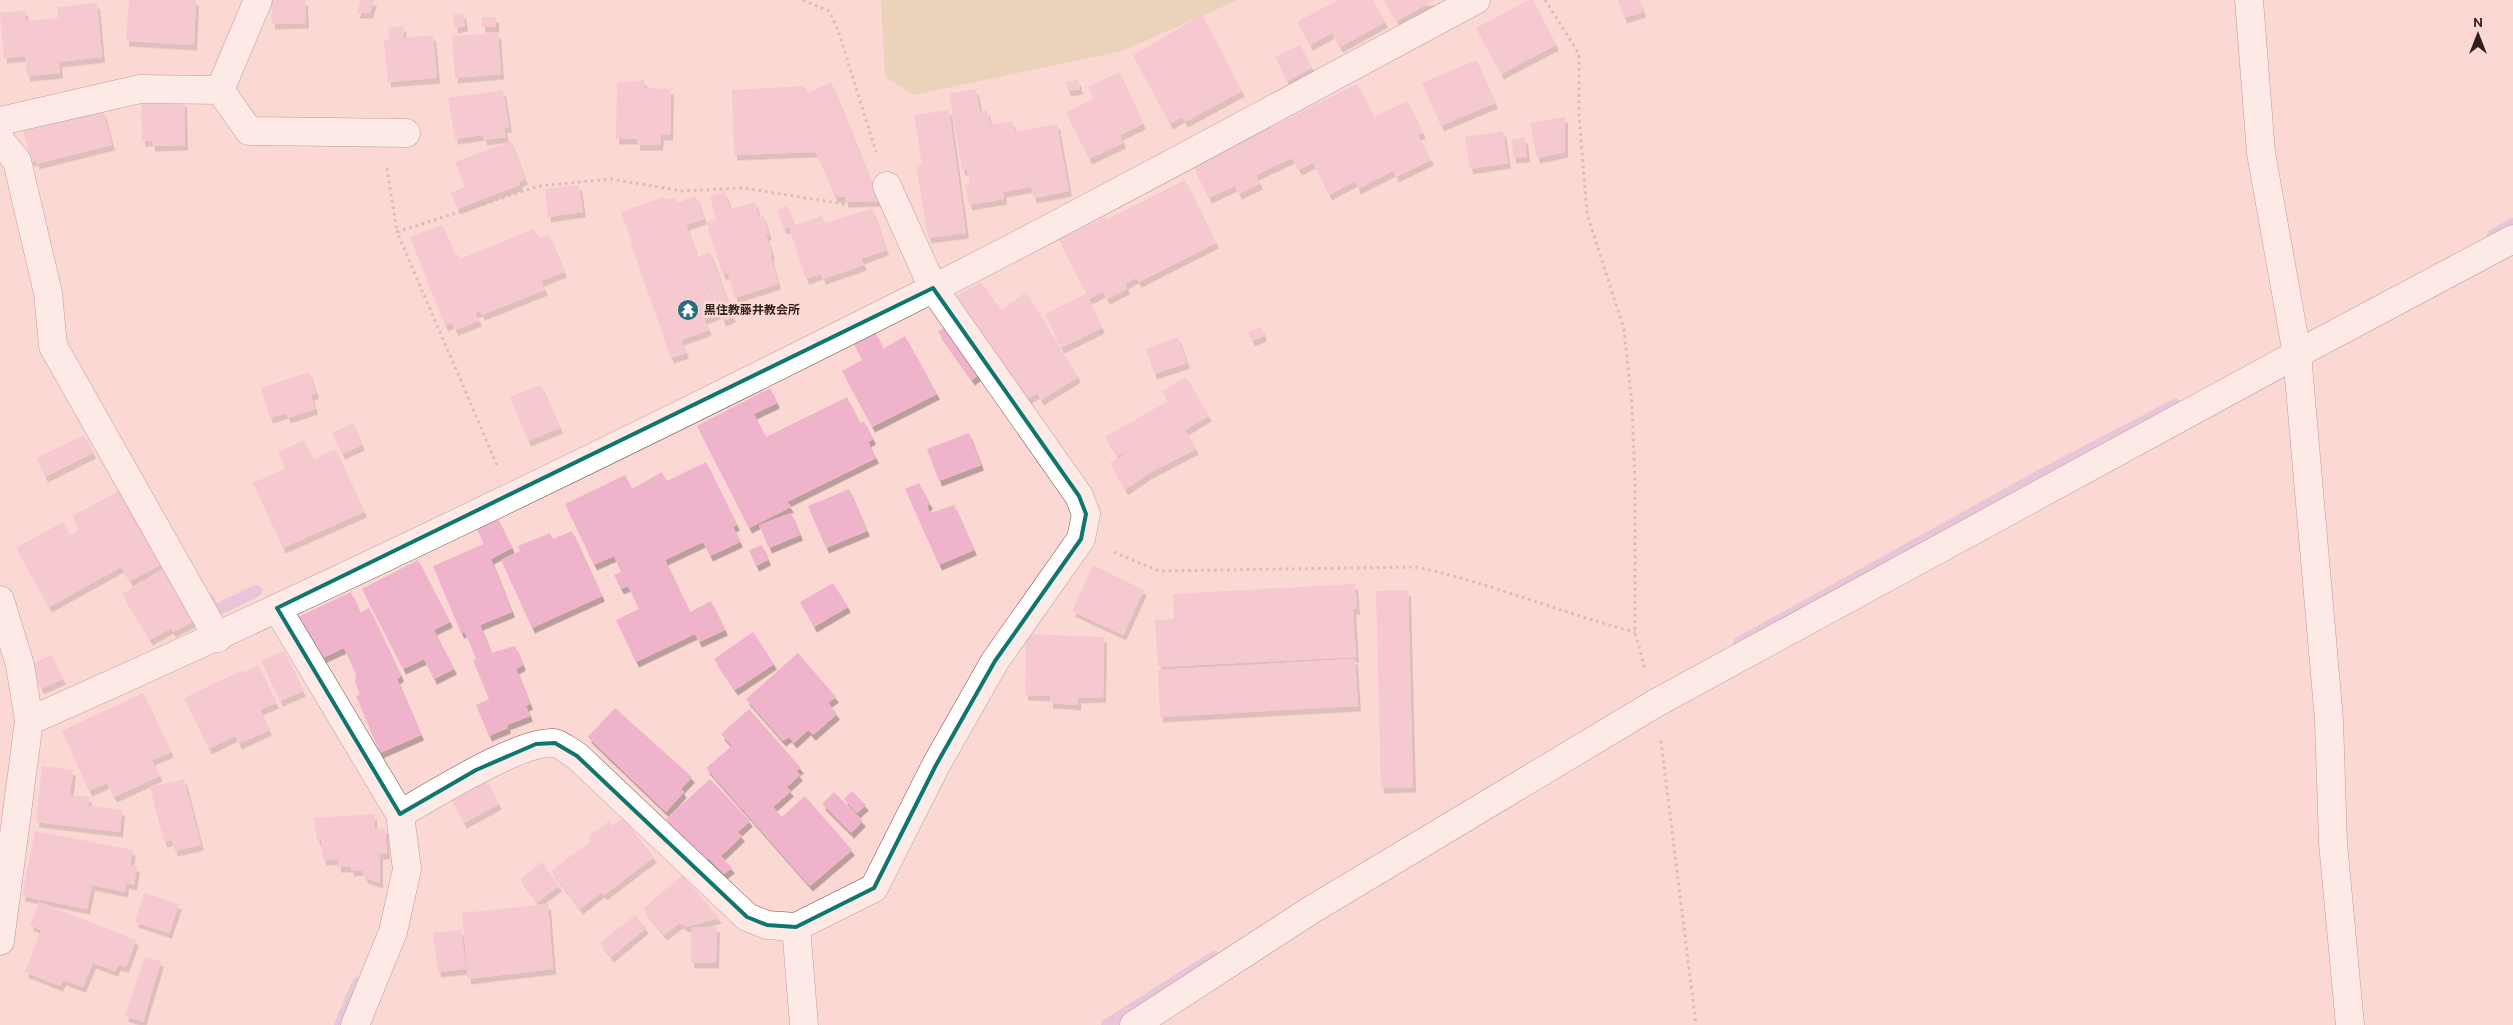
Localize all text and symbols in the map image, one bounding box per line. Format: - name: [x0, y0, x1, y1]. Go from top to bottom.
- north arrow: [2453, 10, 2503, 60]
- text: N: [2473, 15, 2483, 32]
- temple icon: 黒住教藤井教会所: [676, 298, 700, 322]
- place label: 黒住教藤井教会所: [704, 303, 800, 319]

